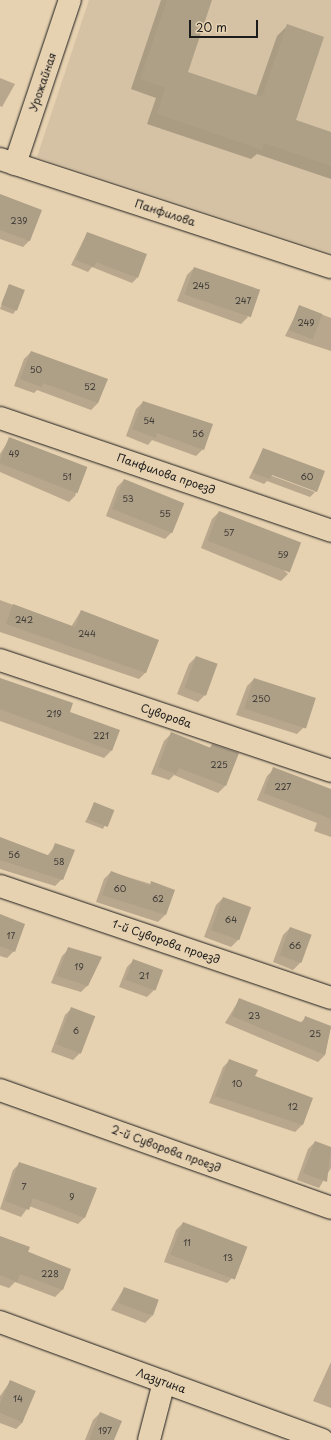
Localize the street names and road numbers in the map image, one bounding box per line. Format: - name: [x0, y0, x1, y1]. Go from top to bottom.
- street label: Урожайная: [27, 51, 59, 113]
- street label: Панфилова: [133, 197, 197, 229]
- street label: Панфилова проезд: [115, 451, 217, 497]
- street label: Суворова: [139, 701, 193, 731]
- street label: 1-й Суворова проезд: [110, 917, 222, 967]
- street label: 2-й Суворова проезд: [109, 1123, 223, 1175]
- street label: Лазутина: [134, 1366, 188, 1396]

